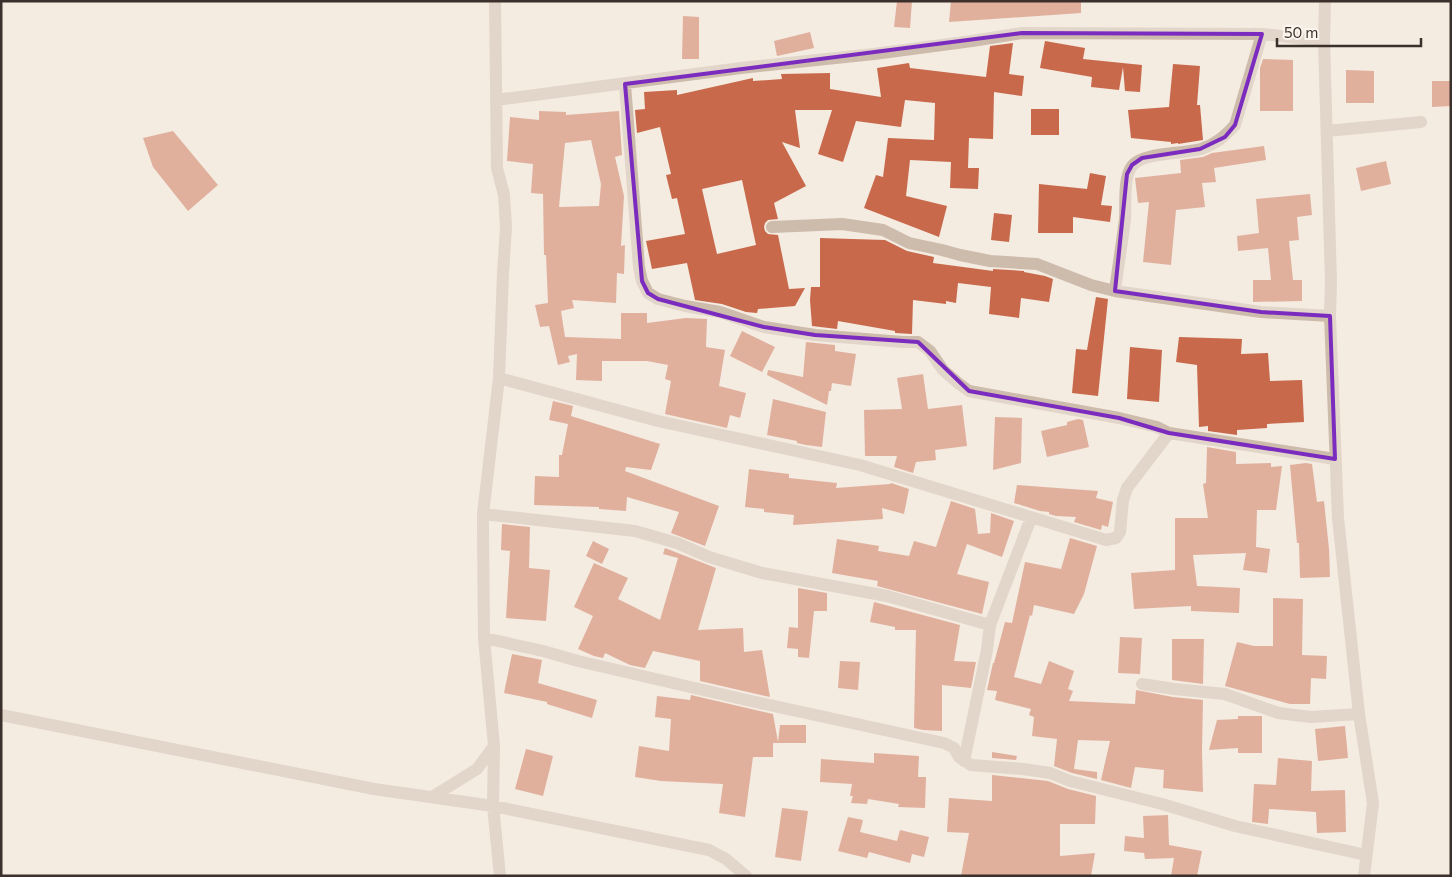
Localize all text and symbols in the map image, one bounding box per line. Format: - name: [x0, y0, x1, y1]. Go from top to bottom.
- scale bar: [1277, 15, 1421, 47]
- text: 50 m: [1284, 23, 1318, 41]

